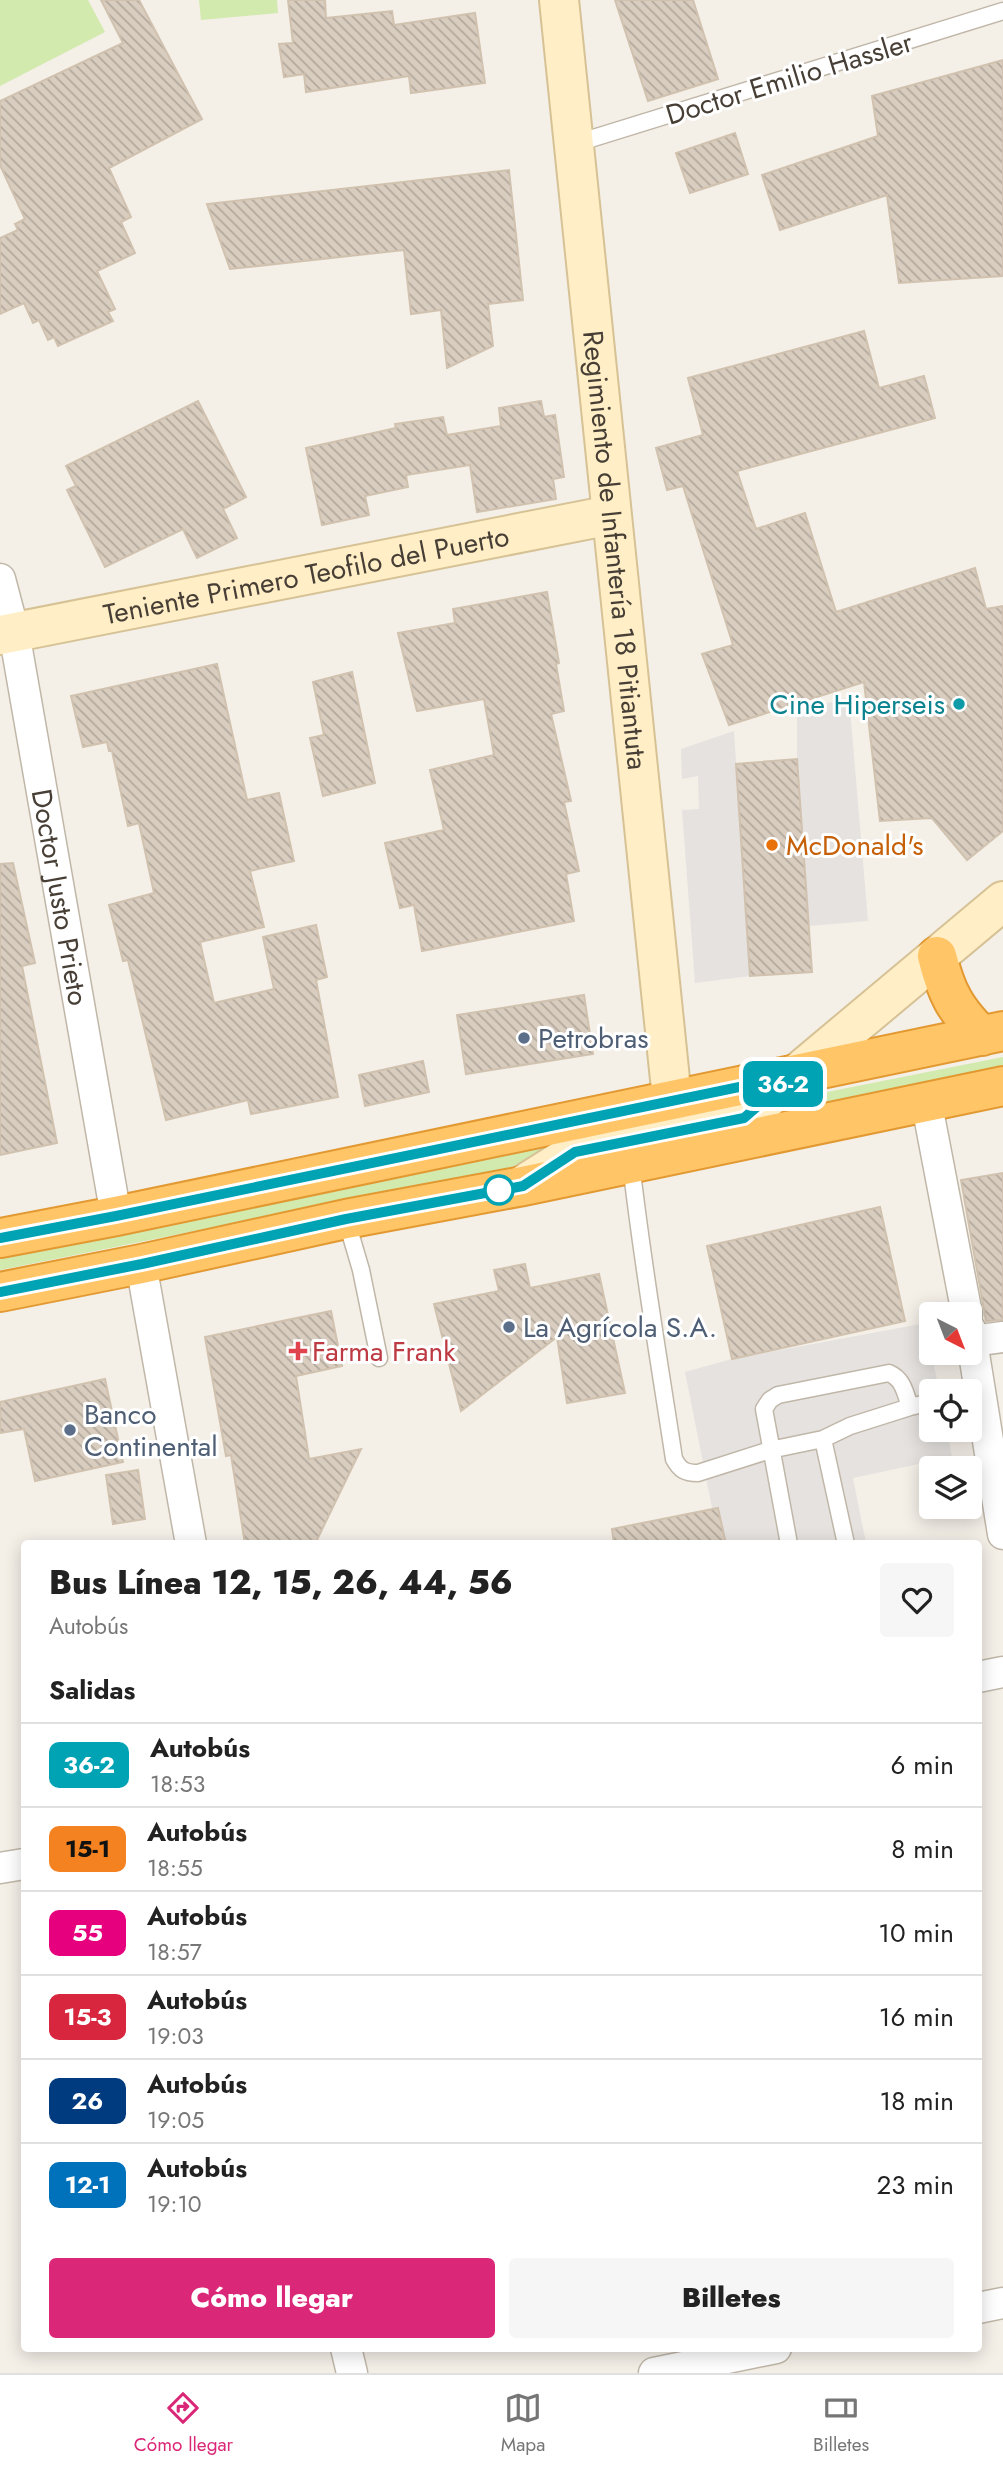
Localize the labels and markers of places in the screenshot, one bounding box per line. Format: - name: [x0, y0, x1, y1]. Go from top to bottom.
- place label: Cine Hiperseis: [769, 684, 945, 725]
- marker: Cine Hiperseis: [951, 696, 967, 712]
- place label: McDonald's: [786, 825, 923, 866]
- marker: McDonald's: [764, 837, 780, 853]
- place label: Petrobras: [538, 1018, 648, 1059]
- marker: Petrobras: [516, 1030, 532, 1046]
- unlabelled marker: [484, 1175, 514, 1205]
- place label: La Agrícola S.A.: [523, 1307, 717, 1348]
- marker: La Agrícola S.A.: [501, 1319, 517, 1335]
- place label: Farma Frank: [312, 1331, 456, 1372]
- marker: Farma Frank: [290, 1343, 306, 1359]
- place label: Banco Continental: [84, 1394, 218, 1467]
- marker: Banco Continental: [62, 1422, 78, 1438]

